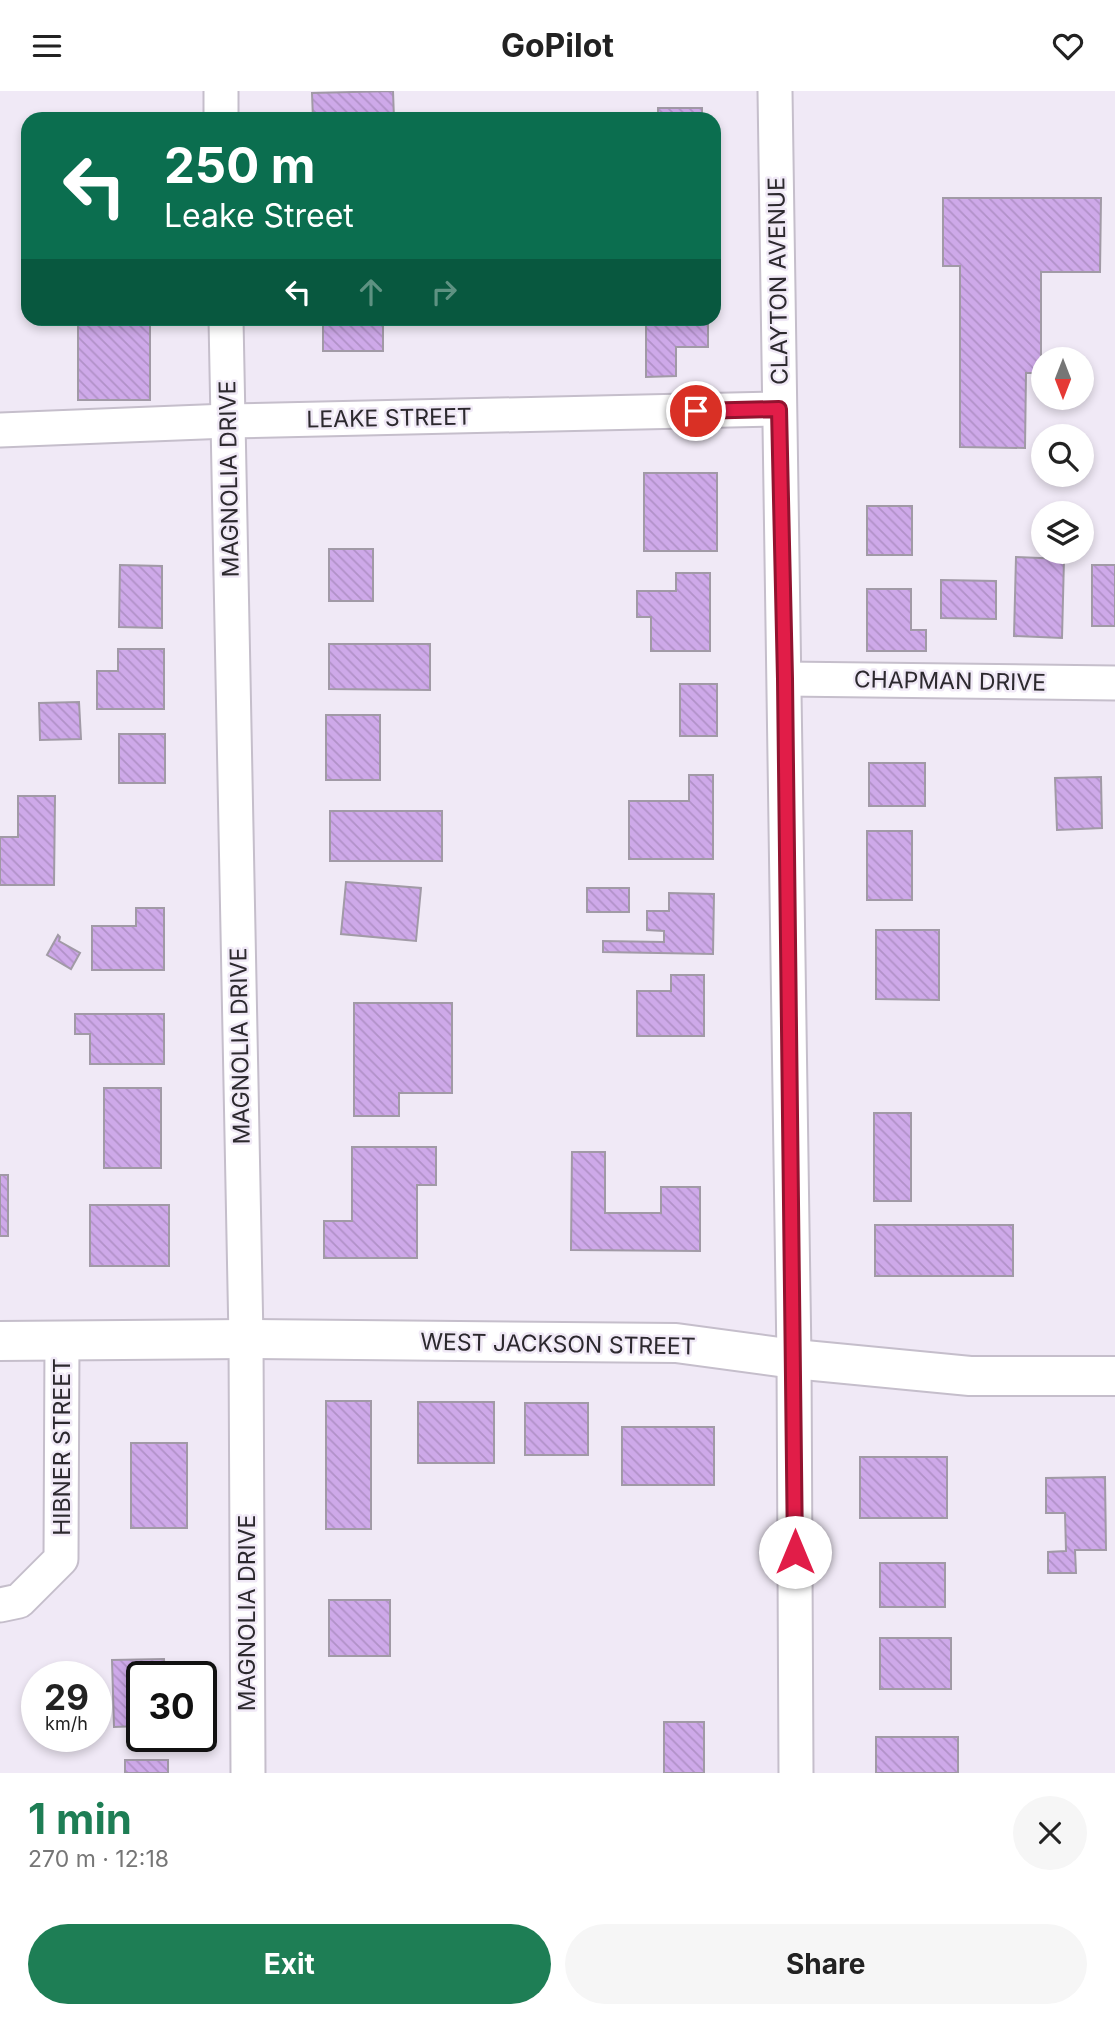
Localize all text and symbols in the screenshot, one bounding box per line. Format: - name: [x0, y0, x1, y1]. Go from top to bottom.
- text: GoPilot: [501, 26, 614, 65]
- icon: menu: [28, 27, 66, 65]
- icon: heart: [1049, 27, 1087, 65]
- text: 250 m: [164, 136, 316, 195]
- icon: left: [49, 140, 140, 231]
- street label: CLAYTON AVENUE: [762, 177, 794, 385]
- text: Leake Street: [164, 196, 354, 235]
- icon: left: [279, 273, 317, 311]
- icon: ahead: [352, 273, 390, 311]
- icon: right: [425, 273, 463, 311]
- north arrow: [1031, 347, 1094, 409]
- map controls: [1031, 347, 1094, 564]
- street label: MAGNOLIA DRIVE: [213, 380, 245, 578]
- pin: [666, 381, 726, 441]
- icon: arrive: [677, 392, 715, 430]
- street label: LEAKE STREET: [306, 403, 472, 433]
- button: search: [1031, 424, 1094, 487]
- button: layers: [1031, 501, 1094, 564]
- street label: CHAPMAN DRIVE: [854, 665, 1046, 697]
- street label: MAGNOLIA DRIVE: [224, 947, 256, 1145]
- street label: WEST JACKSON STREET: [420, 1328, 696, 1360]
- street label: HIBNER STREET: [48, 1358, 76, 1536]
- street label: MAGNOLIA DRIVE: [233, 1515, 261, 1711]
- position arrow: [758, 1515, 832, 1589]
- speed limit sign: 30: [126, 1661, 217, 1752]
- text: 29: [44, 1676, 89, 1718]
- text: km/h: [45, 1713, 88, 1734]
- text: 1 min: [28, 1793, 132, 1844]
- button: close: [1013, 1796, 1087, 1870]
- text: 270 m · 12:18: [28, 1845, 169, 1873]
- button: Exit: [28, 1924, 551, 2004]
- button: Share: [565, 1924, 1087, 2004]

